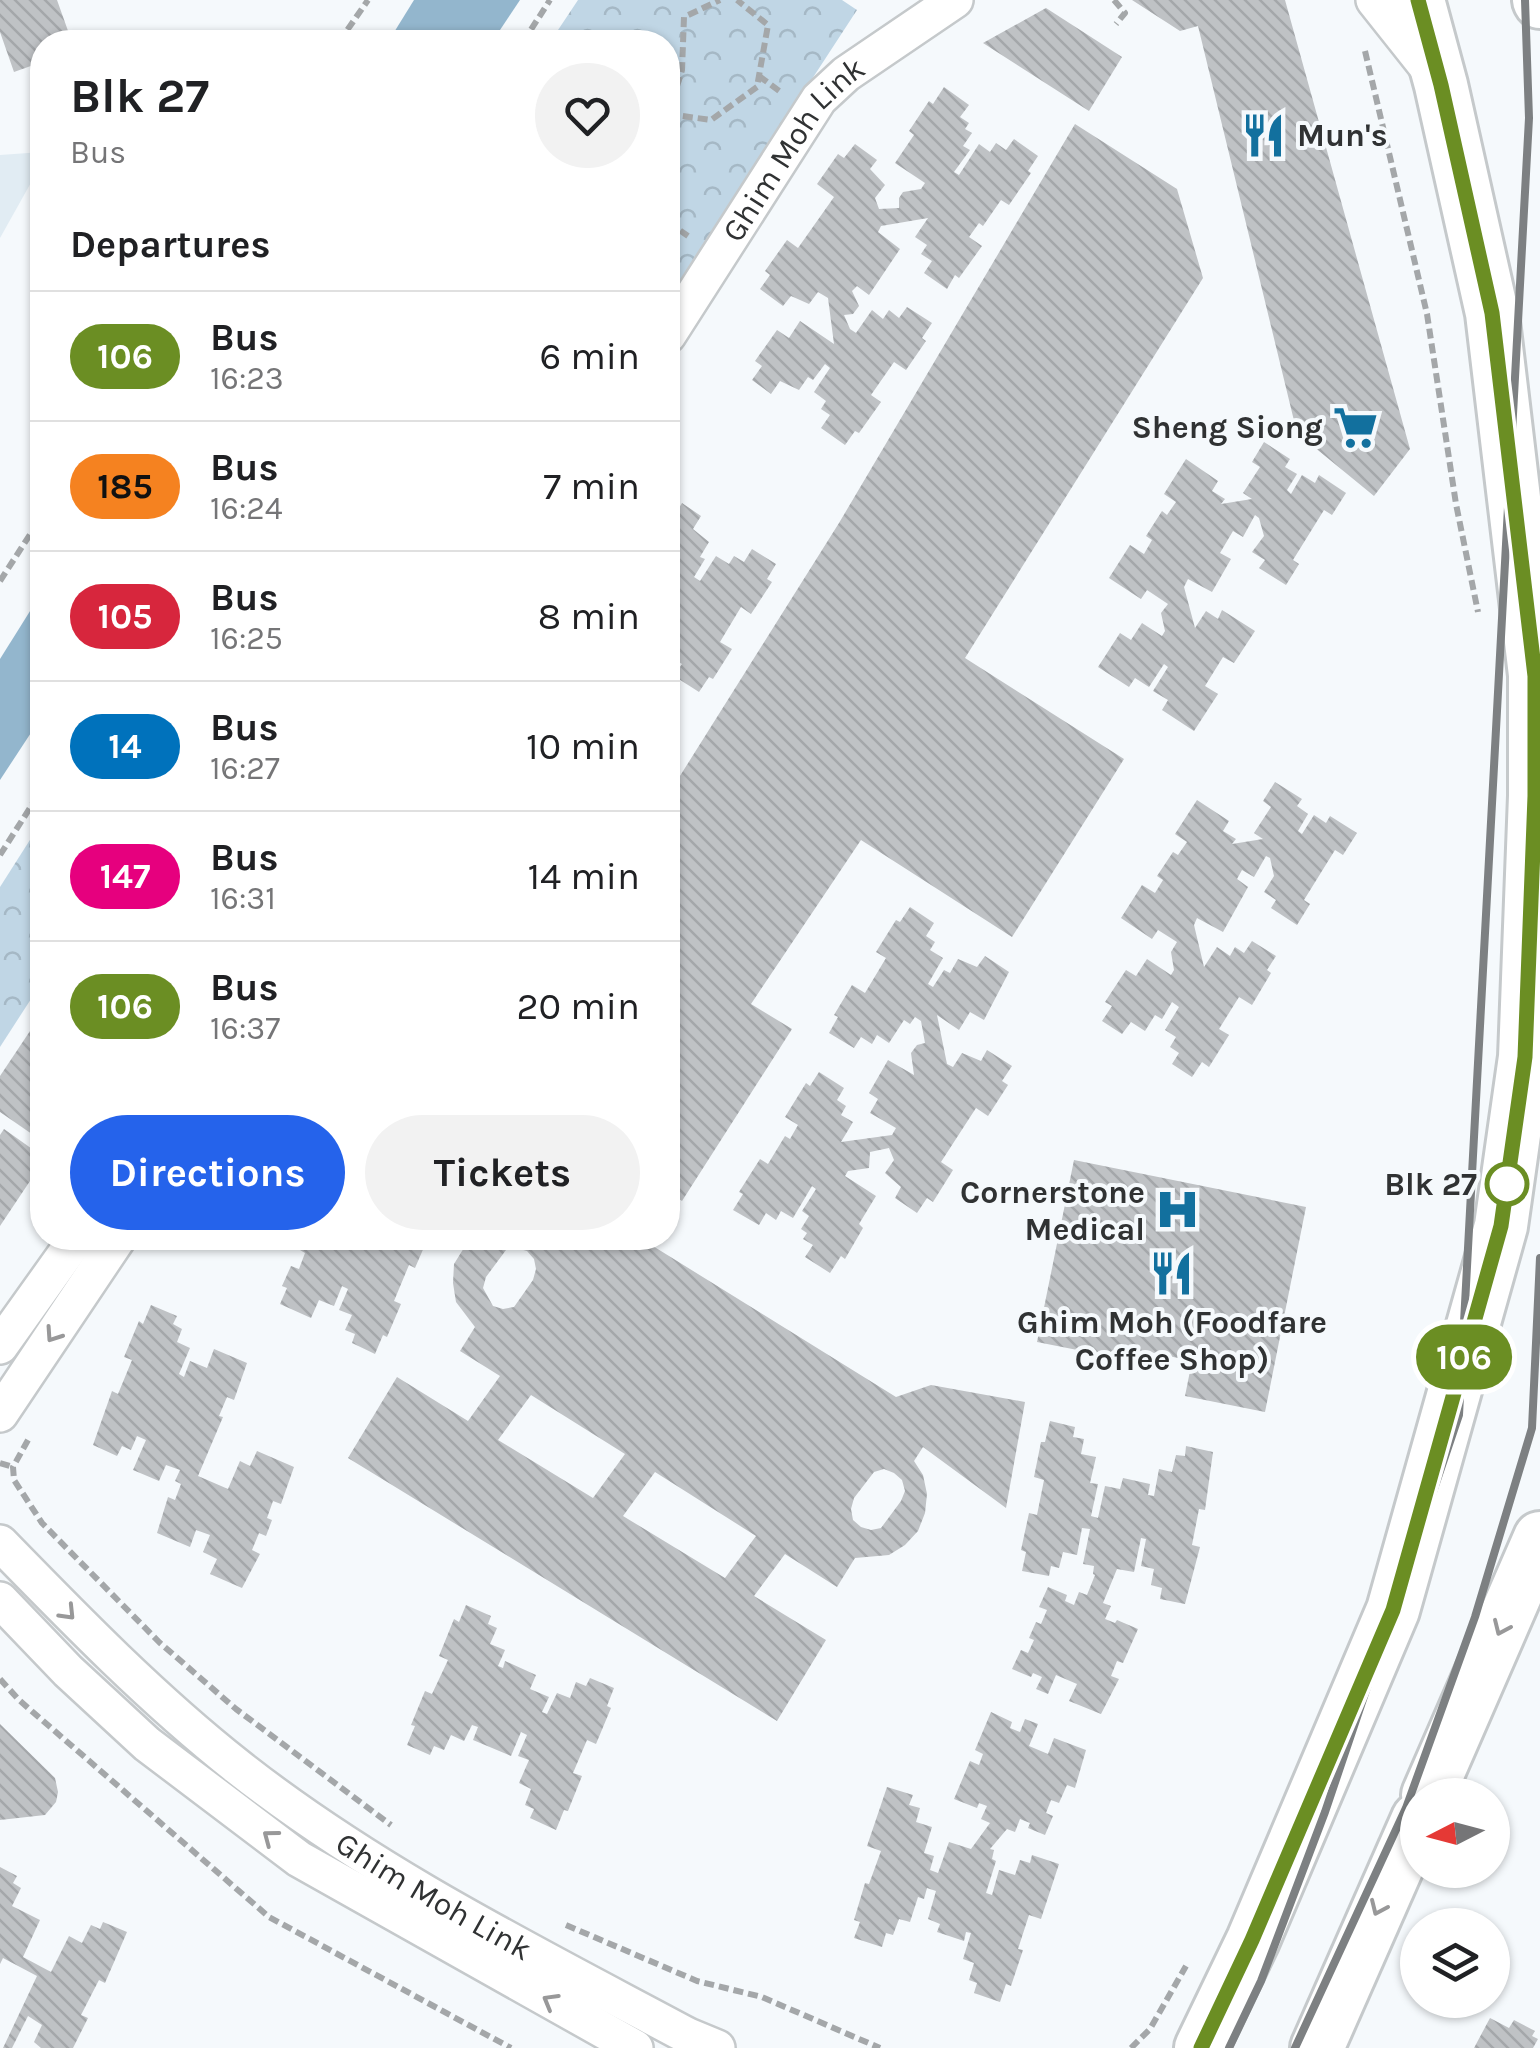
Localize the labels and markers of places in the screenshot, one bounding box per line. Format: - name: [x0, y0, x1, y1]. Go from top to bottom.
- restaurant icon: Mun's: [1240, 111, 1288, 159]
- place label: Mun's: [1297, 117, 1388, 154]
- supermarket icon: Sheng Siong: [1332, 403, 1380, 451]
- place label: Sheng Siong: [1131, 409, 1323, 446]
- marker: Blk 27: [1486, 1163, 1528, 1205]
- place label: Blk 27: [1384, 1166, 1477, 1203]
- place label: Cornerstone Medical: [960, 1174, 1145, 1248]
- hospital icon: Cornerstone Medical: [1154, 1186, 1202, 1234]
- restaurant icon: Ghim Moh (Foodfare Coffee Shop): [1148, 1250, 1196, 1298]
- place label: Ghim Moh (Foodfare Coffee Shop): [1017, 1304, 1327, 1378]

